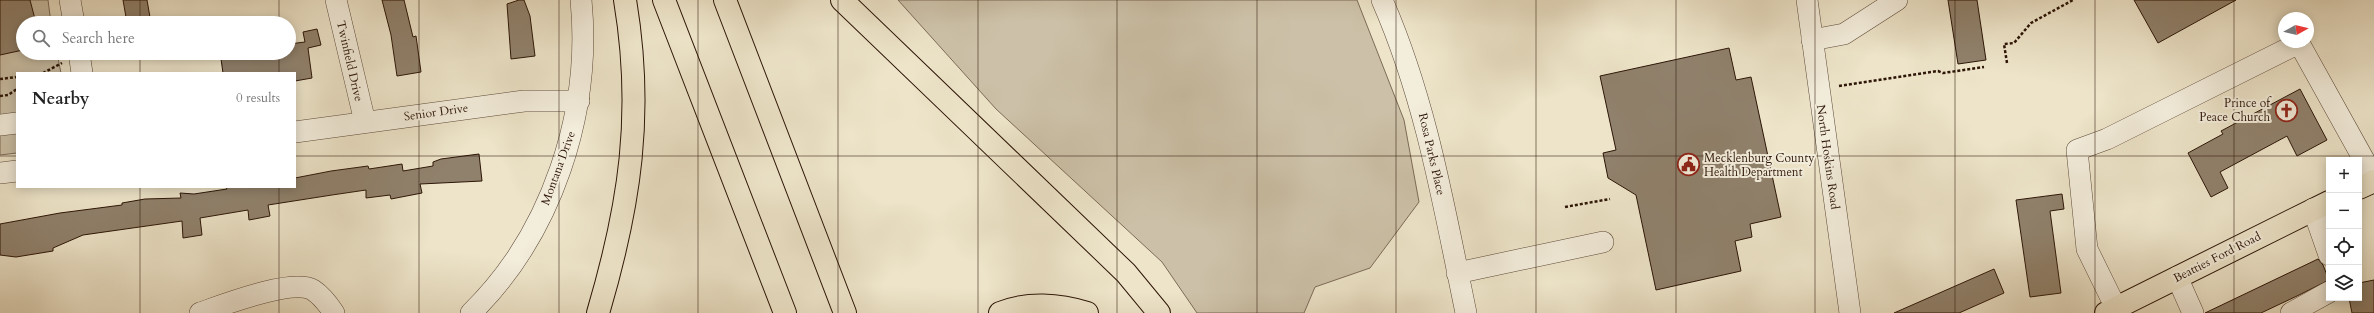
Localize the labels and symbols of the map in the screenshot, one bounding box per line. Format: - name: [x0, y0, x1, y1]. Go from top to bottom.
- north arrow: [2278, 12, 2314, 48]
- street label: Twinfield Drive: [333, 19, 367, 103]
- place label: Prince of Peace Church: [2199, 95, 2272, 125]
- church icon: Prince of Peace Church: [2273, 97, 2299, 123]
- street label: Senior Drive: [403, 100, 469, 124]
- street label: North Hoskins Road: [1813, 104, 1843, 211]
- street label: Rosa Parks Place: [1415, 111, 1449, 197]
- street label: Montana Drive: [537, 129, 579, 207]
- place label: Mecklenburg County Health Department: [1704, 150, 1815, 180]
- public building icon: Mecklenburg County Health Department: [1675, 152, 1701, 178]
- street label: Beatties Ford Road: [2171, 228, 2264, 286]

